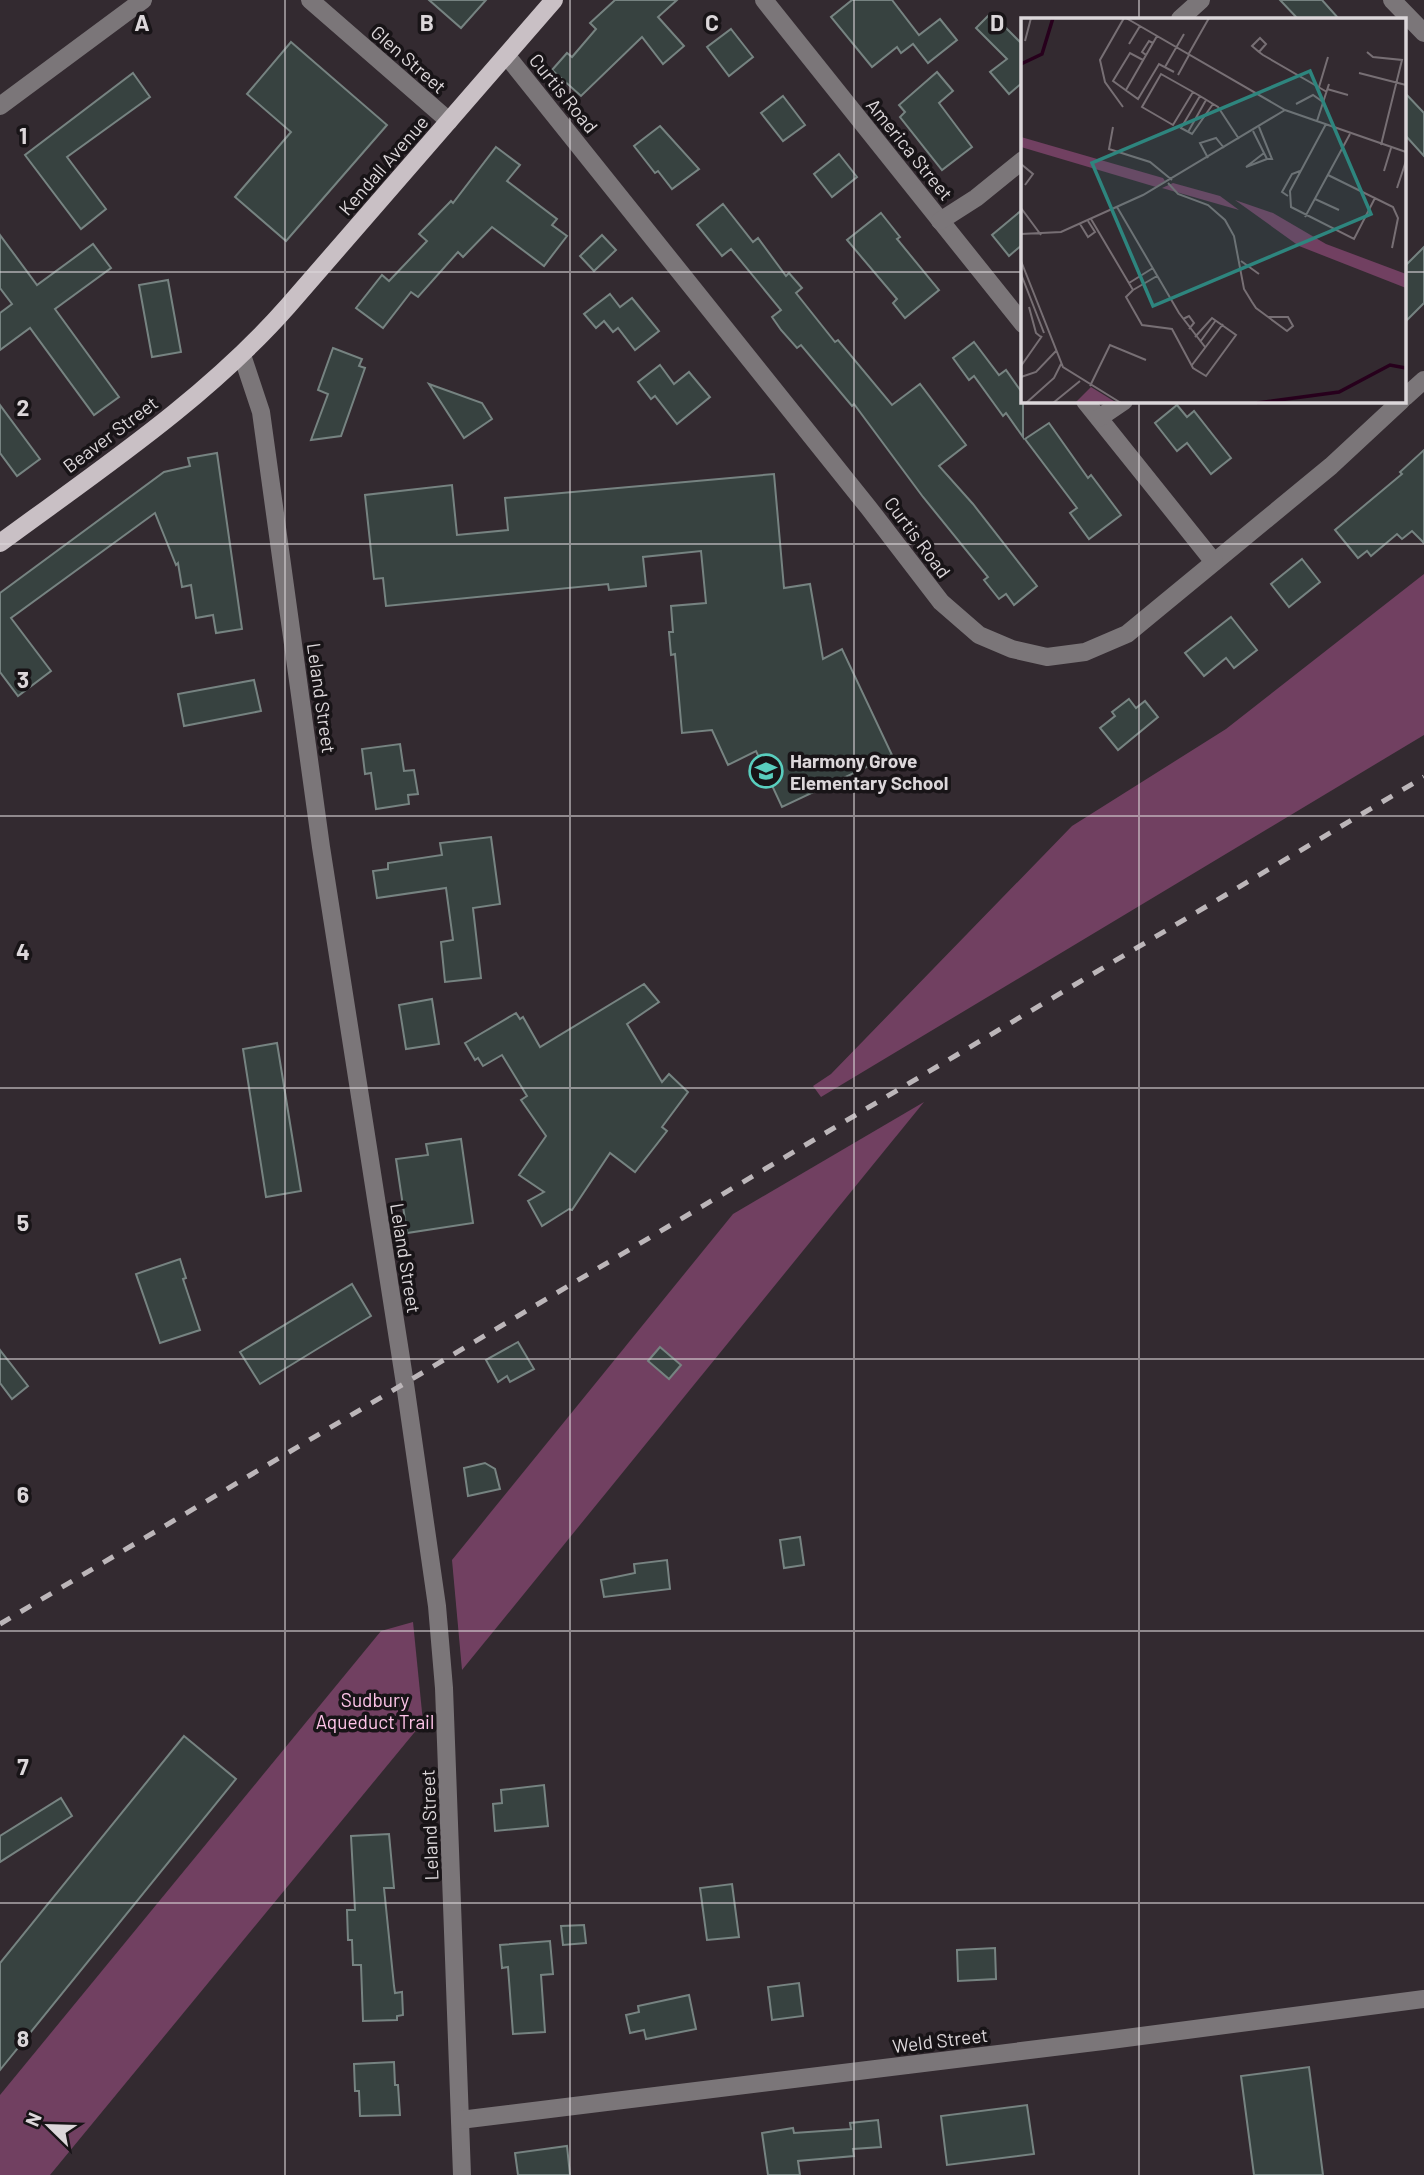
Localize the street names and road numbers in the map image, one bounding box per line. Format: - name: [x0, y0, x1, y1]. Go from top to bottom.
- street label: Glen Street: [367, 20, 451, 98]
- street label: Curtis Road: [525, 49, 603, 137]
- street label: America Street: [862, 93, 958, 205]
- street label: Kendall Avenue: [333, 110, 433, 220]
- street label: Beaver Street: [58, 391, 162, 477]
- street label: Curtis Road: [880, 492, 956, 582]
- street label: Leland Street: [303, 641, 341, 755]
- street label: Leland Street: [386, 1201, 426, 1315]
- street label: Leland Street: [416, 1769, 442, 1881]
- street label: Weld Street: [891, 2023, 989, 2057]

